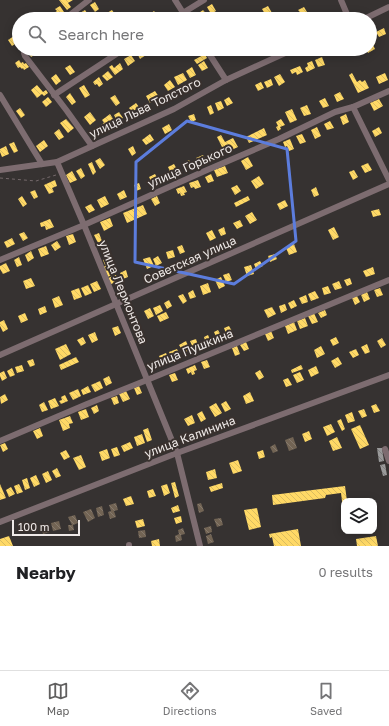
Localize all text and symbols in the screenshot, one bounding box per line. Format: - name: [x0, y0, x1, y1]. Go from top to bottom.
- search box: [12, 12, 377, 56]
- icon: search: [26, 23, 48, 45]
- text: Search here: [58, 25, 144, 43]
- street label: улица Льва Толстого: [87, 74, 203, 141]
- street label: улица Горького: [145, 140, 234, 191]
- street label: Советская улица: [141, 232, 238, 287]
- street label: улица Лермонтова: [96, 238, 151, 346]
- street label: улица Пушкина: [144, 325, 235, 374]
- street label: улица Калинина: [142, 412, 237, 461]
- map controls: [341, 498, 377, 534]
- button: layers: [341, 498, 377, 534]
- scale bar: [12, 518, 80, 537]
- text: 100 m: [18, 520, 49, 533]
- text: Nearby: [16, 562, 76, 583]
- text: 0 results: [318, 564, 373, 580]
- tab: Map: [47, 680, 69, 717]
- tab: Directions: [163, 680, 217, 717]
- tab: Saved: [310, 680, 342, 717]

